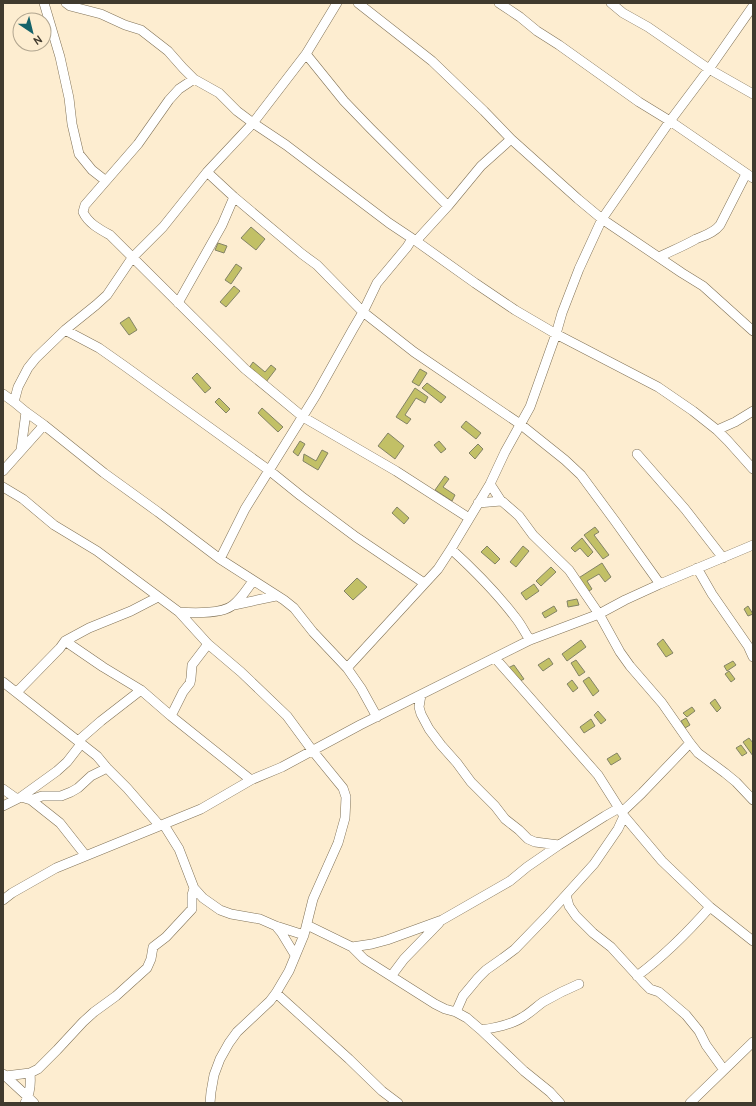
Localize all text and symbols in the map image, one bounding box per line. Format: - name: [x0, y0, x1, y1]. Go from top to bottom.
- north arrow: [12, 12, 52, 52]
- text: N: [31, 32, 45, 48]

